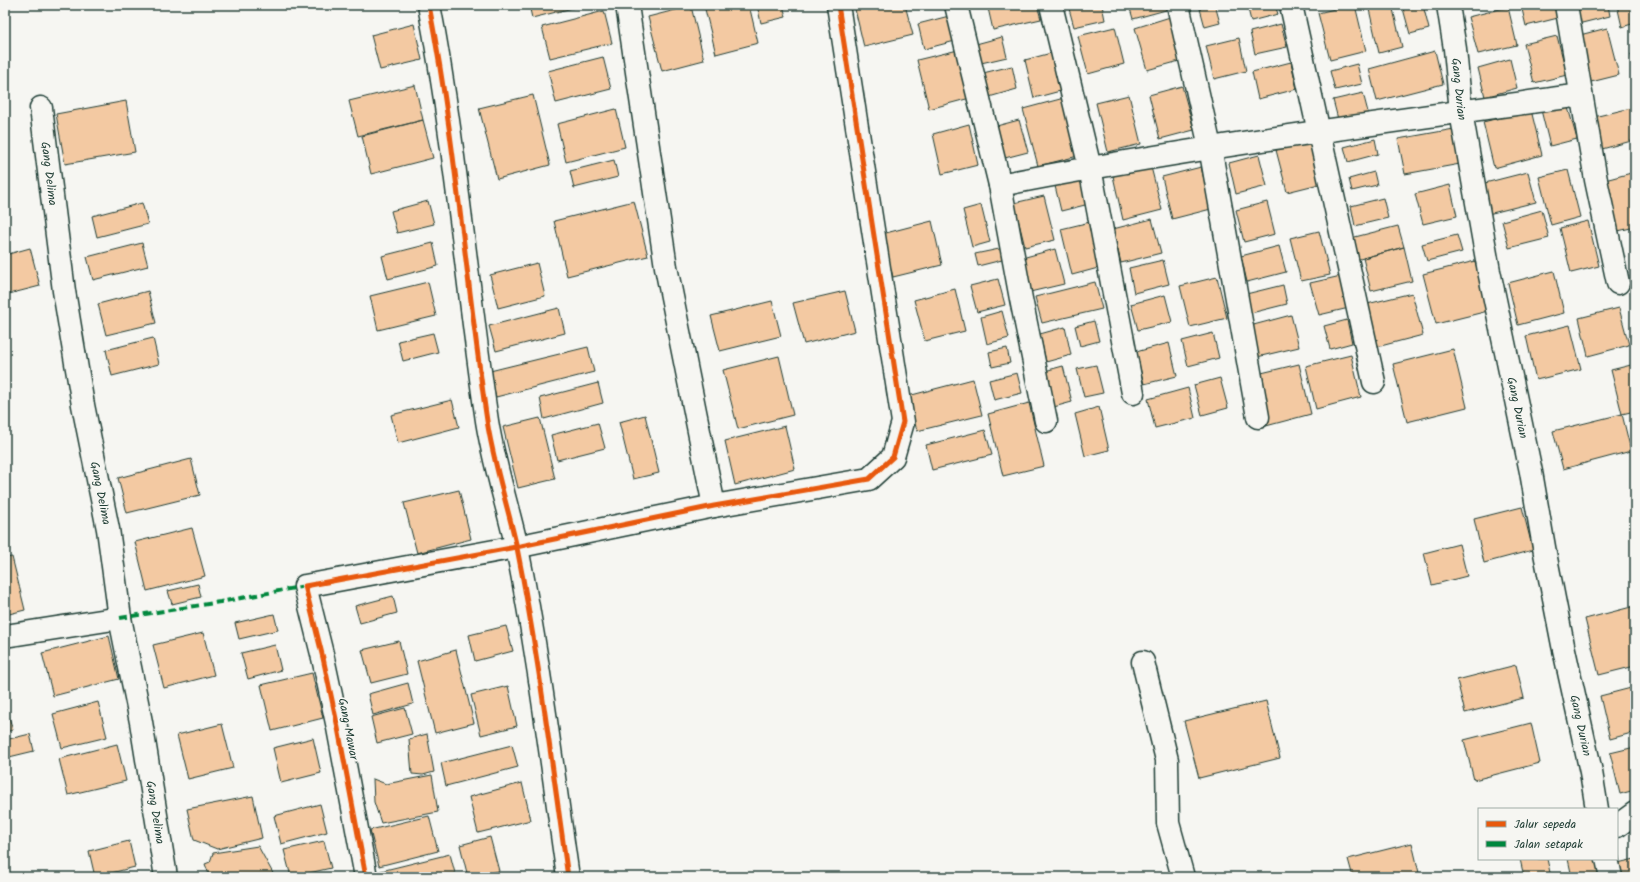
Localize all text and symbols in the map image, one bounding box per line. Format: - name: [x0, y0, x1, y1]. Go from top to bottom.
- street label: Gang Durian: [1446, 57, 1472, 122]
- street label: Gang Delima: [36, 141, 63, 207]
- street label: Gang Durian: [1502, 375, 1533, 440]
- street label: Gang Delima: [85, 460, 117, 527]
- street label: Gang Durian: [1565, 693, 1597, 758]
- street label: Gang Mawar: [333, 696, 363, 763]
- street label: Gang Delima: [141, 779, 170, 846]
- legend: [1478, 808, 1618, 860]
- text: Jalur sepeda: [1514, 815, 1576, 834]
- text: Jalan setapak: [1514, 835, 1583, 854]

